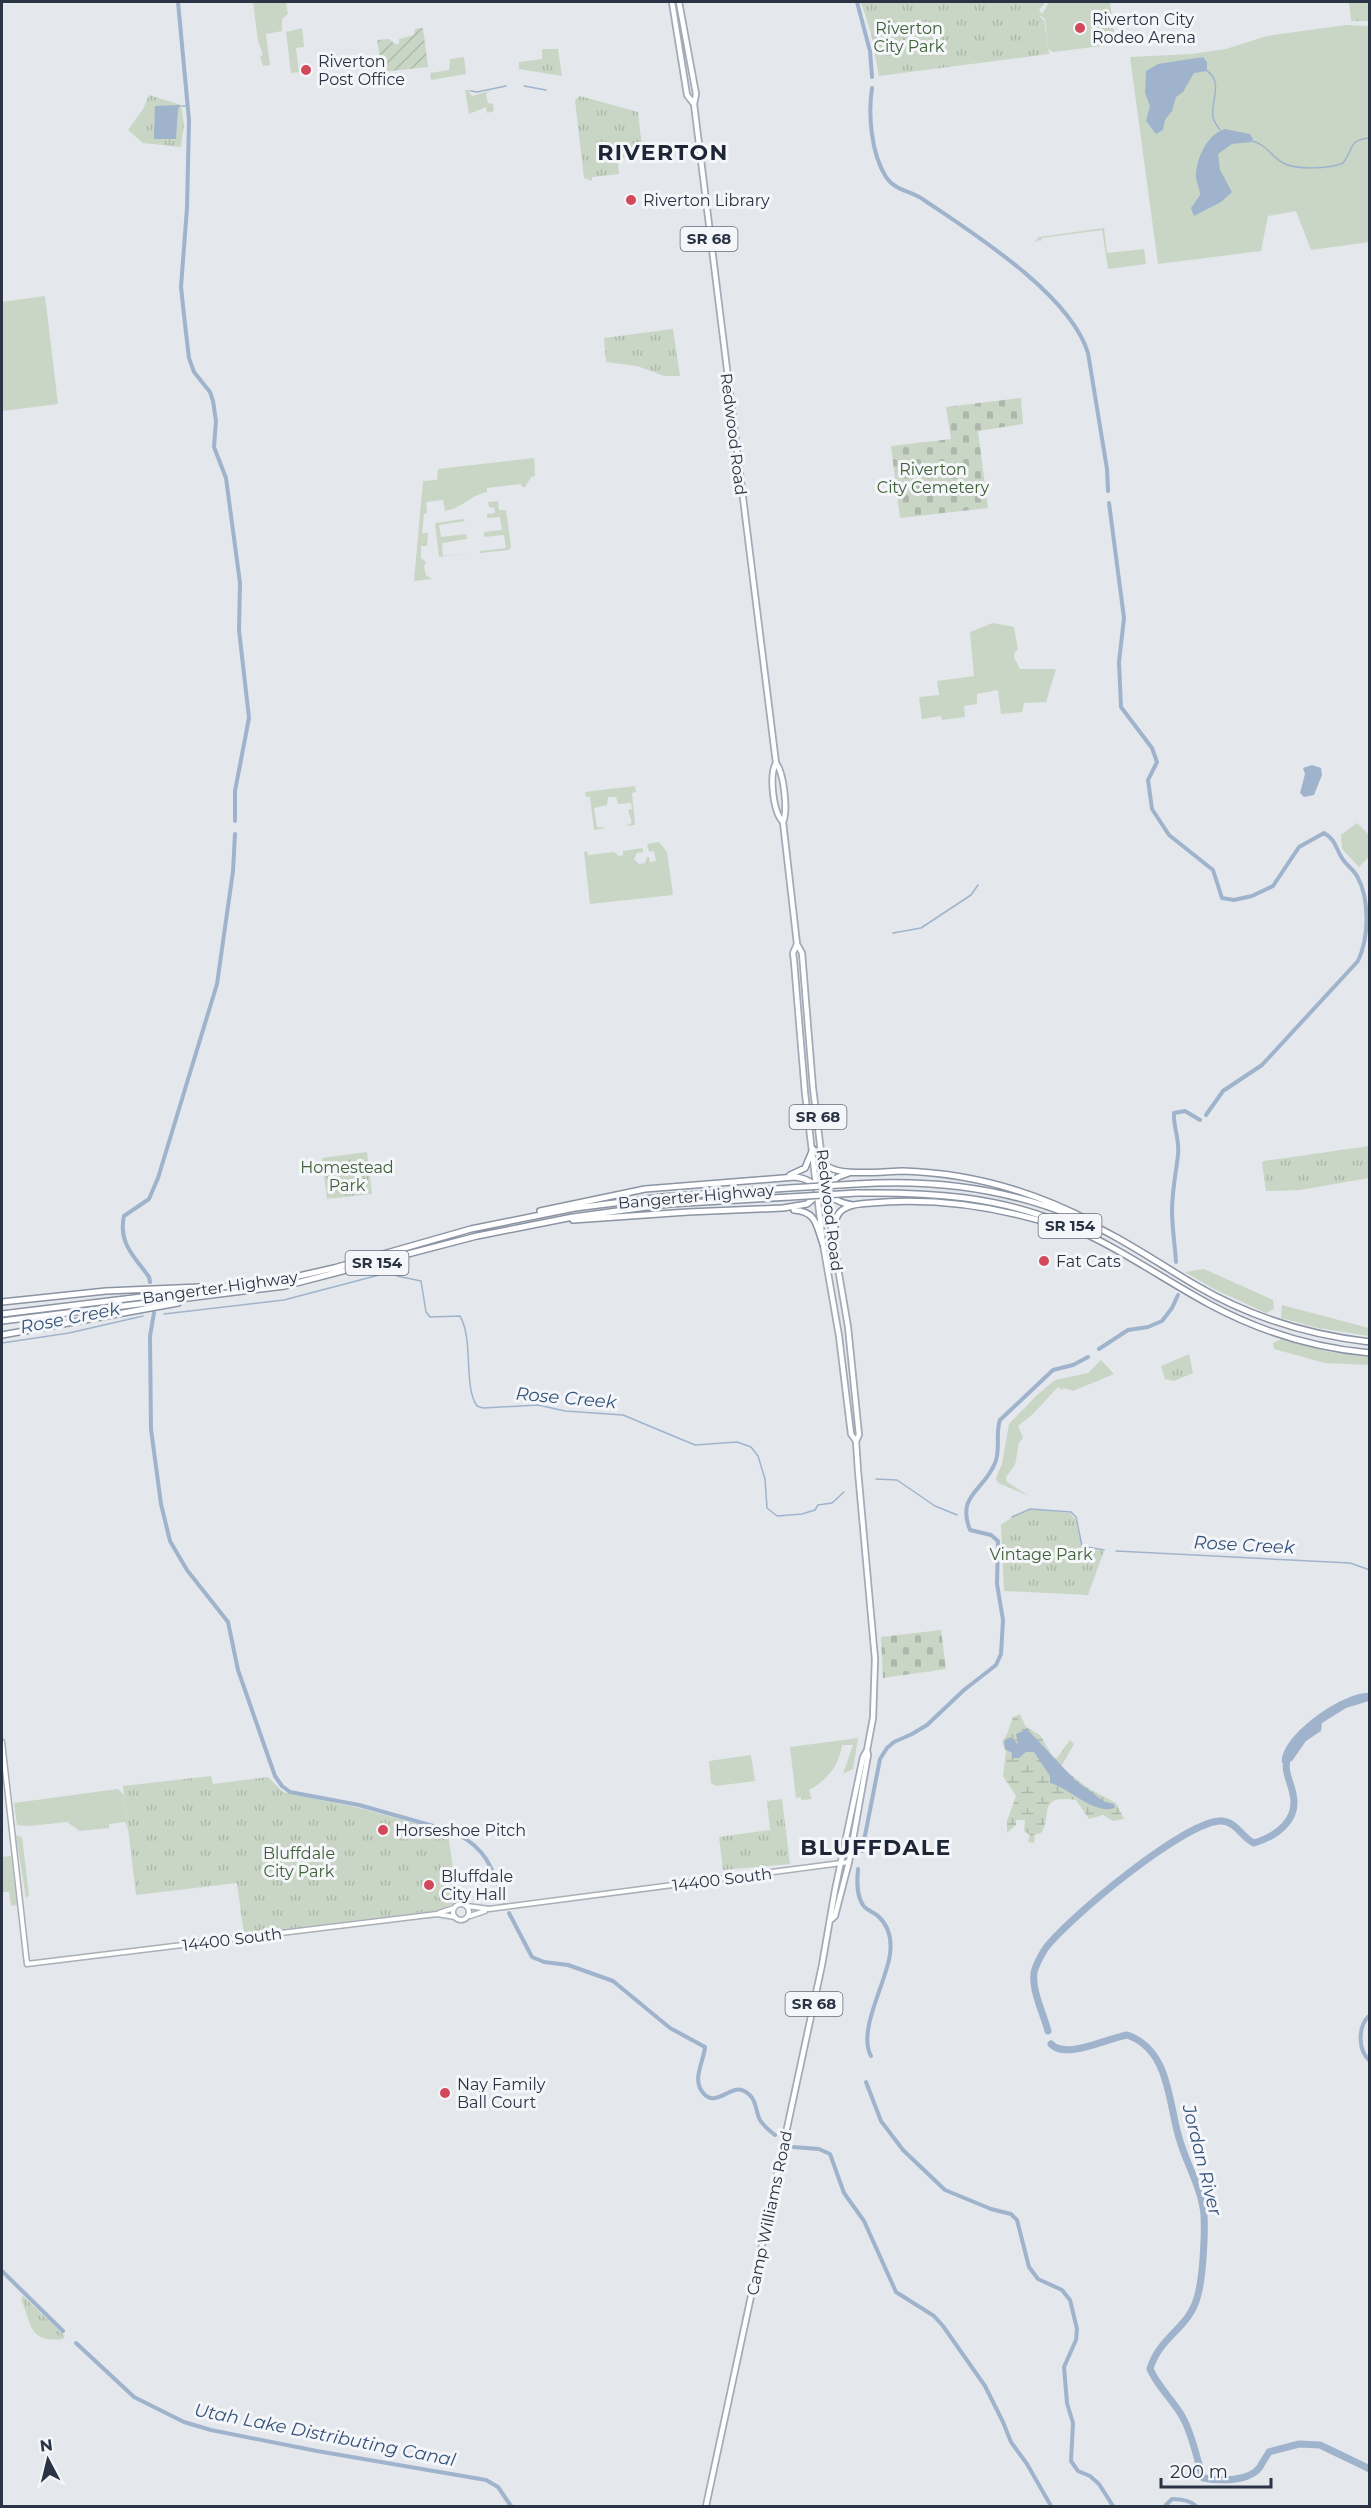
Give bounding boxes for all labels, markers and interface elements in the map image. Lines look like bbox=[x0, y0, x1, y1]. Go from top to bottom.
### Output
place label: Riverton City Rodeo Arena bbox=[1092, 10, 1196, 47]
park label: Riverton City Park bbox=[874, 19, 945, 56]
marker: Riverton City Rodeo Arena bbox=[1073, 21, 1087, 35]
place label: Riverton Post Office bbox=[318, 52, 405, 89]
marker: Riverton Post Office bbox=[299, 63, 313, 77]
district label: RIVERTON bbox=[597, 139, 729, 166]
place label: Riverton Library bbox=[643, 191, 770, 210]
marker: Riverton Library bbox=[624, 193, 638, 207]
road number: SR 68 bbox=[680, 227, 738, 251]
street label: Redwood Road bbox=[717, 372, 750, 496]
park label: Riverton City Cemetery bbox=[877, 460, 990, 497]
road number: SR 68 bbox=[790, 1105, 846, 1129]
street label: Redwood Road bbox=[813, 1148, 846, 1272]
park label: Homestead Park bbox=[300, 1158, 394, 1195]
street label: Bangerter Highway bbox=[617, 1180, 775, 1213]
road number: SR 154 bbox=[1038, 1214, 1102, 1238]
road number: SR 154 bbox=[346, 1251, 409, 1275]
place label: Fat Cats bbox=[1056, 1252, 1121, 1271]
marker: Fat Cats bbox=[1037, 1254, 1051, 1268]
street label: Bangerter Highway bbox=[141, 1267, 299, 1308]
water label: Rose Creek bbox=[18, 1297, 123, 1338]
water label: Rose Creek bbox=[515, 1383, 619, 1413]
water label: Rose Creek bbox=[1193, 1531, 1296, 1559]
park label: Vintage Park bbox=[990, 1545, 1093, 1564]
place label: Horseshoe Pitch bbox=[395, 1821, 526, 1840]
marker: Horseshoe Pitch bbox=[376, 1823, 390, 1837]
district label: BLUFFDALE bbox=[800, 1834, 952, 1861]
park label: Bluffdale City Park bbox=[263, 1844, 335, 1881]
street label: 14400 South bbox=[671, 1864, 773, 1895]
place label: Bluffdale City Hall bbox=[441, 1867, 513, 1904]
marker: Bluffdale City Hall bbox=[422, 1878, 436, 1892]
street label: 14400 South bbox=[181, 1924, 283, 1955]
road number: SR 68 bbox=[786, 1992, 842, 2016]
place label: Nay Family Ball Court bbox=[457, 2075, 546, 2112]
marker: Nay Family Ball Court bbox=[438, 2086, 452, 2100]
water label: Jordan River bbox=[1177, 2101, 1227, 2219]
street label: Camp Williams Road bbox=[743, 2129, 796, 2297]
water label: Utah Lake Distributing Canal bbox=[192, 2399, 458, 2471]
north arrow bbox=[18, 2430, 78, 2490]
text: N bbox=[39, 2435, 54, 2456]
scale bar bbox=[1161, 2451, 1270, 2489]
text: 200 m bbox=[1170, 2461, 1228, 2483]

